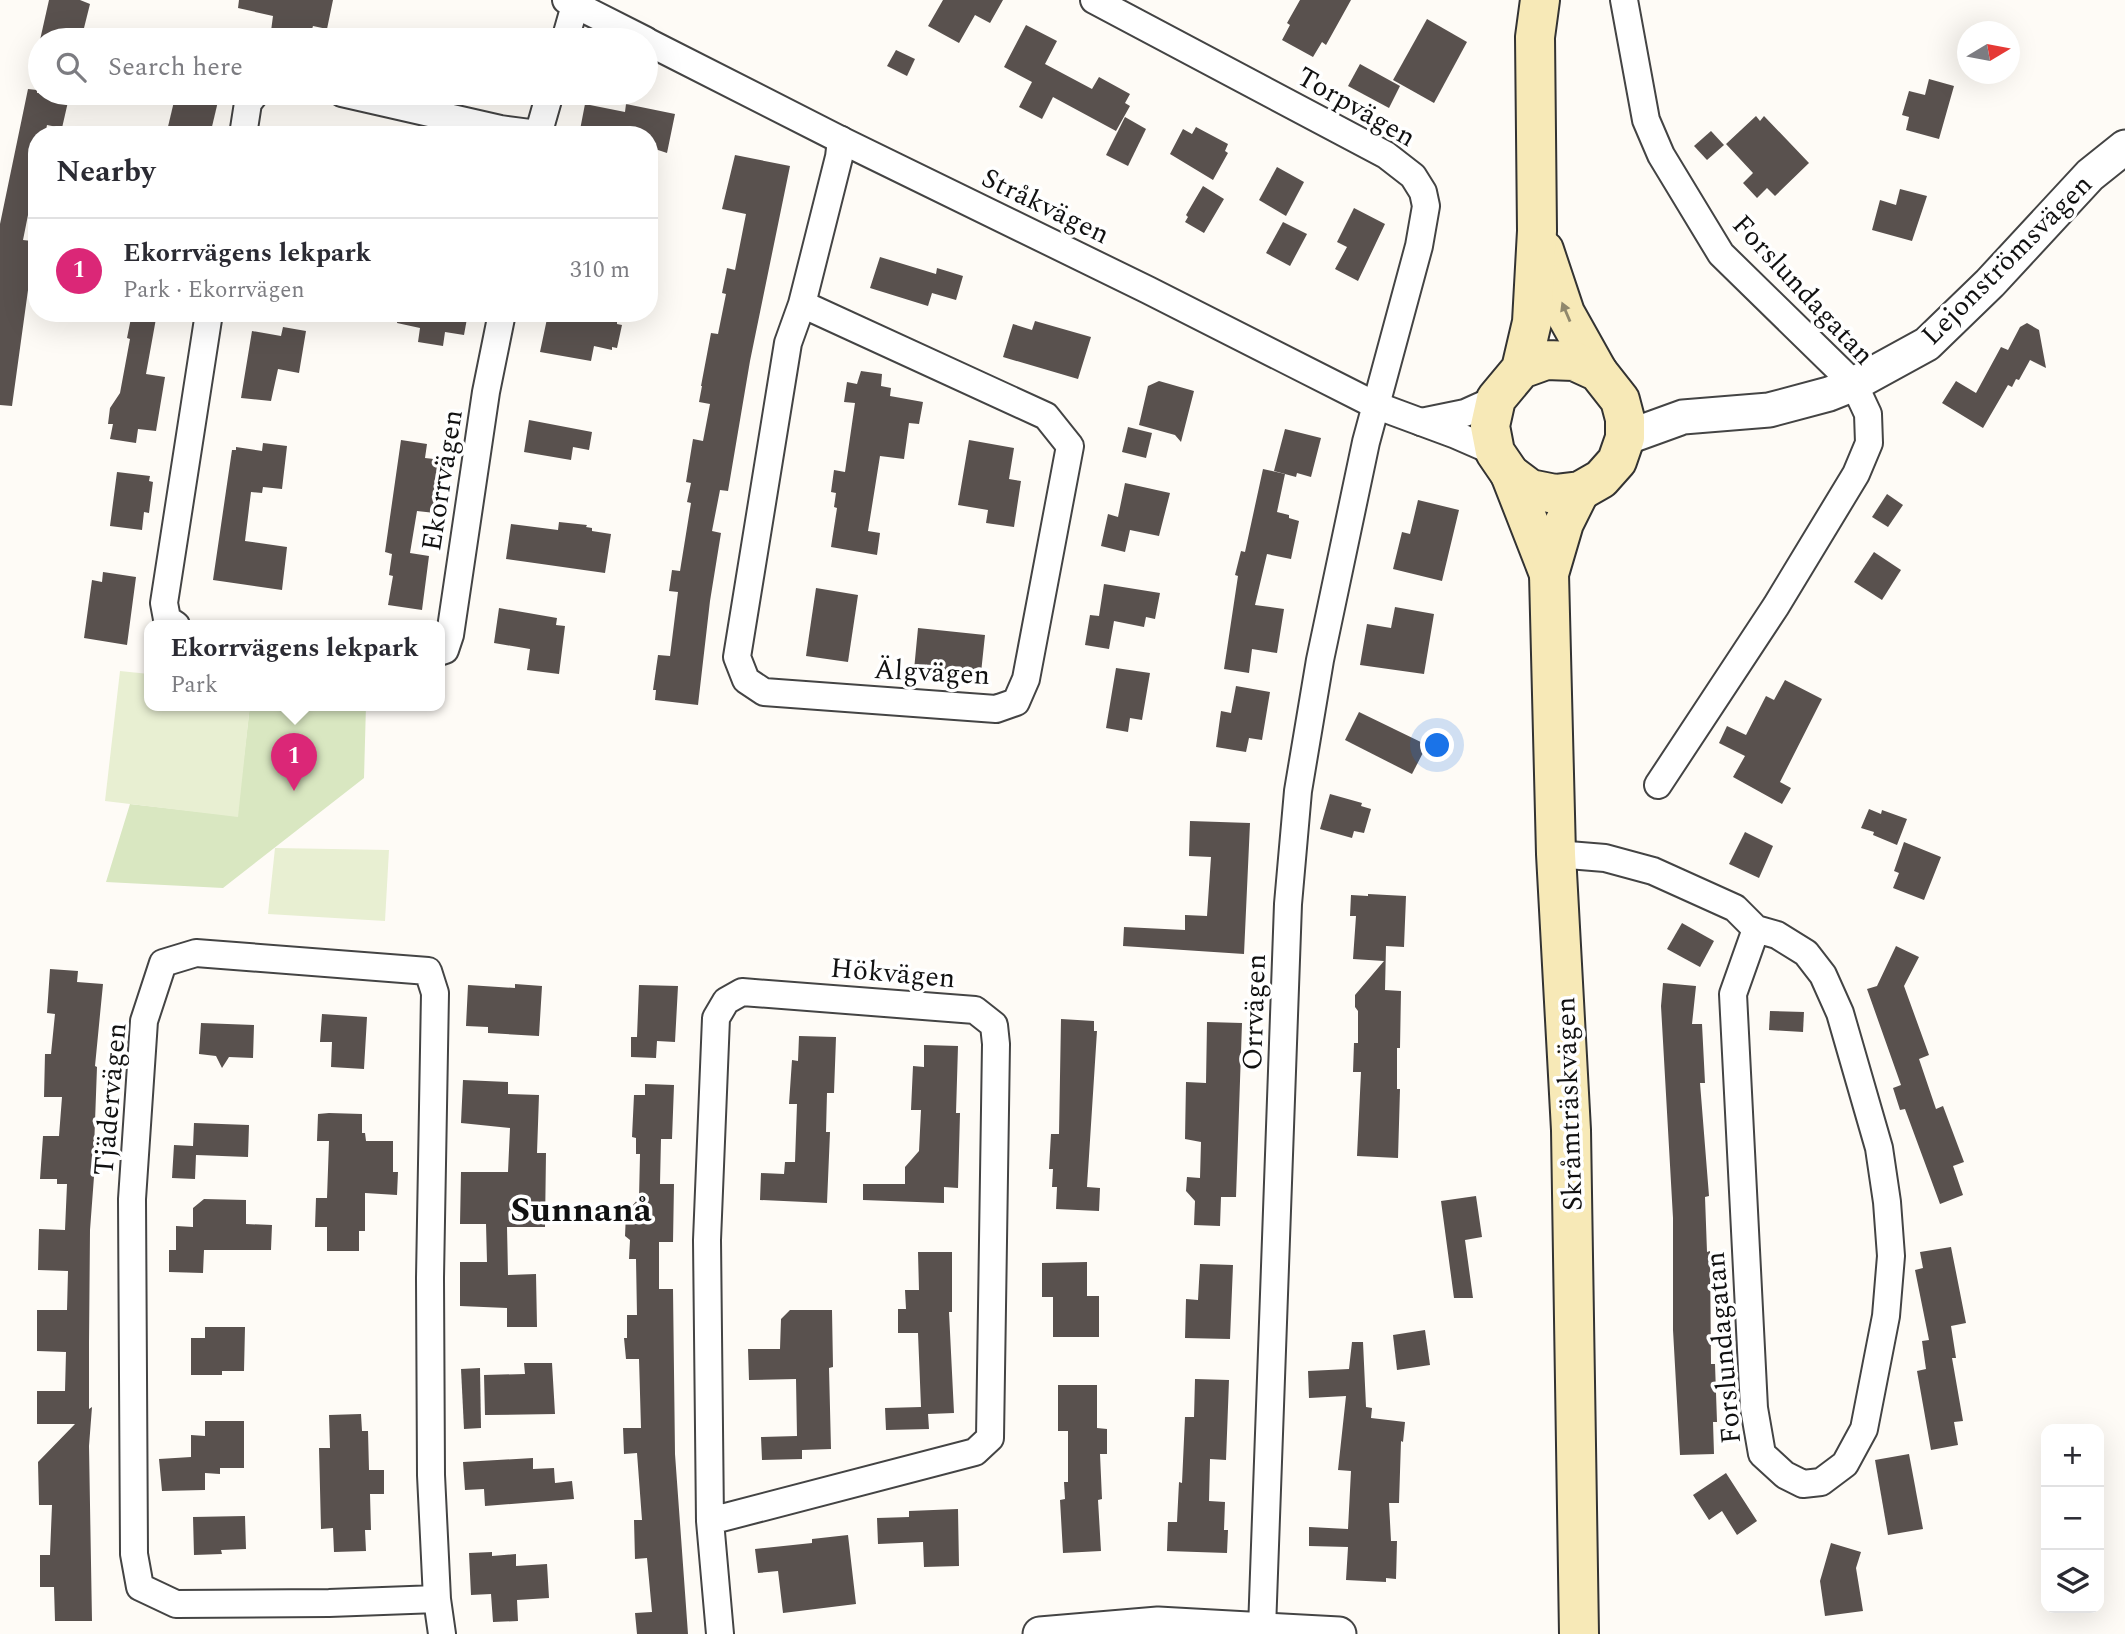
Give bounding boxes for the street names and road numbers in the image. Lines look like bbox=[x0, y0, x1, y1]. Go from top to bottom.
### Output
street label: Torpvägen bbox=[1289, 56, 1424, 159]
street label: Stråkvägen bbox=[974, 157, 1117, 256]
street label: Lejonströmsvägen bbox=[1911, 164, 2103, 356]
street label: Forslundagatan bbox=[1721, 205, 1884, 375]
street label: Ekorrvägen bbox=[410, 406, 475, 554]
street label: Älgvägen bbox=[873, 648, 991, 697]
street label: Hökvägen bbox=[829, 947, 957, 1000]
street label: Orrvägen bbox=[1231, 953, 1278, 1071]
street label: Skråmträskvägen bbox=[1544, 996, 1595, 1212]
street label: Tjädervägen bbox=[82, 1021, 139, 1177]
street label: Forslundagatan bbox=[1694, 1250, 1753, 1446]

